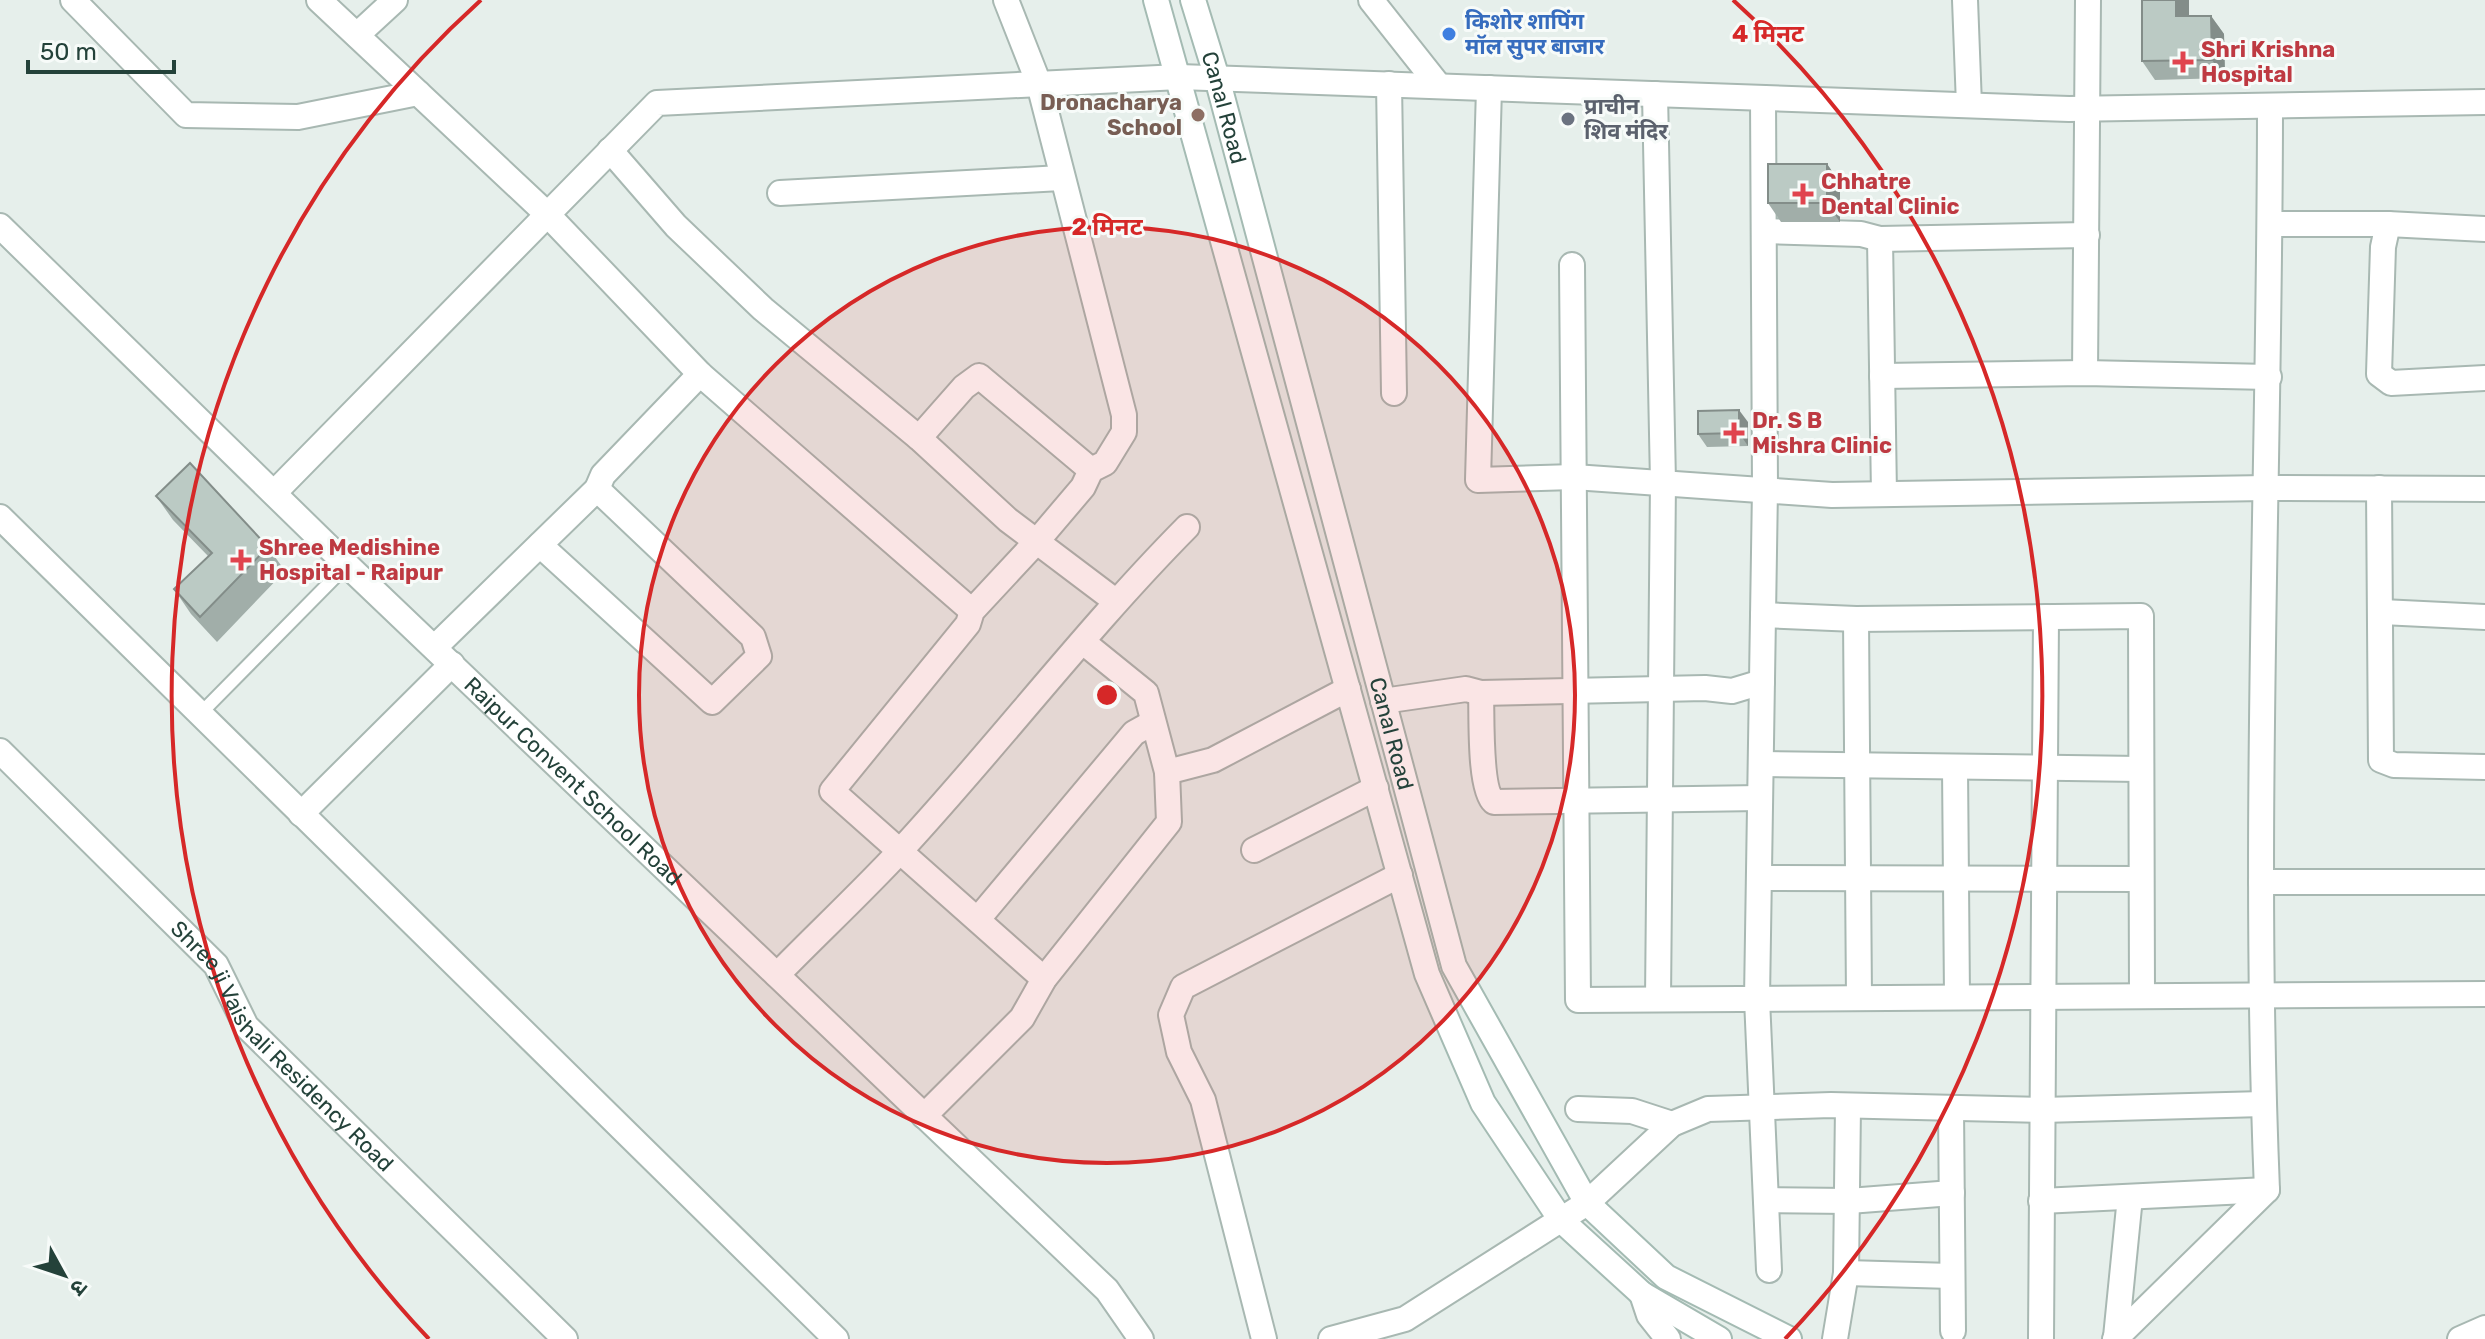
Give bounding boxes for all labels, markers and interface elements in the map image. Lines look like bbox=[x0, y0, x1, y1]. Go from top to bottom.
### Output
place label: किशोर शापिंग मॉल सुपर बाजार bbox=[1465, 8, 1606, 60]
text: 4 मिनट bbox=[1732, 20, 1805, 48]
scale bar bbox=[28, 24, 174, 74]
marker: किशोर शापिंग मॉल सुपर बाजार bbox=[1440, 25, 1458, 43]
place label: Shri Krishna Hospital bbox=[2201, 36, 2335, 88]
text: 50 m bbox=[40, 38, 97, 66]
street label: Canal Road bbox=[1196, 48, 1253, 167]
marker: Shri Krishna Hospital bbox=[2172, 51, 2194, 73]
place label: Dronacharya School bbox=[1040, 89, 1182, 141]
place label: प्राचीन शिव मंदिर bbox=[1584, 93, 1669, 145]
marker: Dronacharya School bbox=[1189, 106, 1207, 124]
marker: प्राचीन शिव मंदिर bbox=[1559, 110, 1577, 128]
place label: Chhatre Dental Clinic bbox=[1821, 168, 1960, 220]
marker: Chhatre Dental Clinic bbox=[1792, 183, 1814, 205]
text: 2 मिनट bbox=[1071, 213, 1144, 241]
place label: Dr. S B Mishra Clinic bbox=[1752, 407, 1892, 459]
marker: Dr. S B Mishra Clinic bbox=[1723, 422, 1745, 444]
place label: Shree Medishine Hospital - Raipur bbox=[259, 534, 443, 586]
marker: Shree Medishine Hospital - Raipur bbox=[230, 549, 252, 571]
street label: Raipur Convent School Road bbox=[459, 671, 688, 891]
street label: Canal Road bbox=[1364, 674, 1420, 793]
centre of rings bbox=[1093, 681, 1121, 709]
street label: Shree ji Vaishali Residency Road bbox=[165, 915, 399, 1177]
north arrow bbox=[24, 1235, 104, 1315]
text: उ bbox=[64, 1274, 93, 1302]

